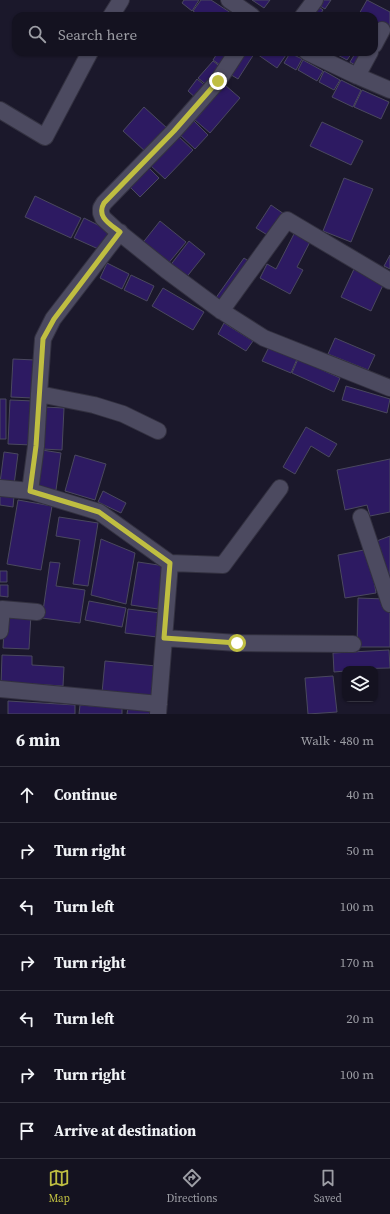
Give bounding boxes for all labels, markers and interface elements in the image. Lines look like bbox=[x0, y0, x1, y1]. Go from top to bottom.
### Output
search box bbox=[12, 12, 378, 56]
icon: search bbox=[26, 23, 48, 45]
text: Search here bbox=[58, 24, 137, 45]
route end bbox=[209, 72, 227, 90]
route start bbox=[228, 634, 246, 652]
map controls bbox=[342, 666, 378, 702]
button: layers bbox=[342, 666, 378, 702]
text: 6 min bbox=[16, 728, 60, 752]
text: Walk · 480 m bbox=[301, 732, 374, 749]
icon: ahead bbox=[16, 784, 38, 806]
text: Continue bbox=[54, 784, 117, 805]
text: 40 m bbox=[346, 786, 374, 803]
icon: right bbox=[16, 840, 38, 862]
text: Turn right bbox=[54, 840, 126, 861]
text: 50 m bbox=[346, 842, 374, 859]
icon: left bbox=[16, 896, 38, 918]
text: Turn left bbox=[54, 896, 114, 917]
text: 100 m bbox=[340, 898, 374, 915]
icon: right bbox=[16, 952, 38, 974]
text: Turn right bbox=[54, 952, 126, 973]
text: 170 m bbox=[340, 954, 374, 971]
icon: left bbox=[16, 1008, 38, 1030]
text: Turn left bbox=[54, 1008, 114, 1029]
text: 20 m bbox=[346, 1010, 374, 1027]
icon: right bbox=[16, 1064, 38, 1086]
text: Turn right bbox=[54, 1064, 126, 1085]
text: 100 m bbox=[340, 1066, 374, 1083]
icon: arrive bbox=[16, 1120, 38, 1142]
text: Arrive at destination bbox=[54, 1120, 196, 1141]
tab: Map bbox=[48, 1167, 70, 1206]
tab: Directions bbox=[166, 1167, 217, 1206]
tab: Saved bbox=[314, 1167, 342, 1206]

